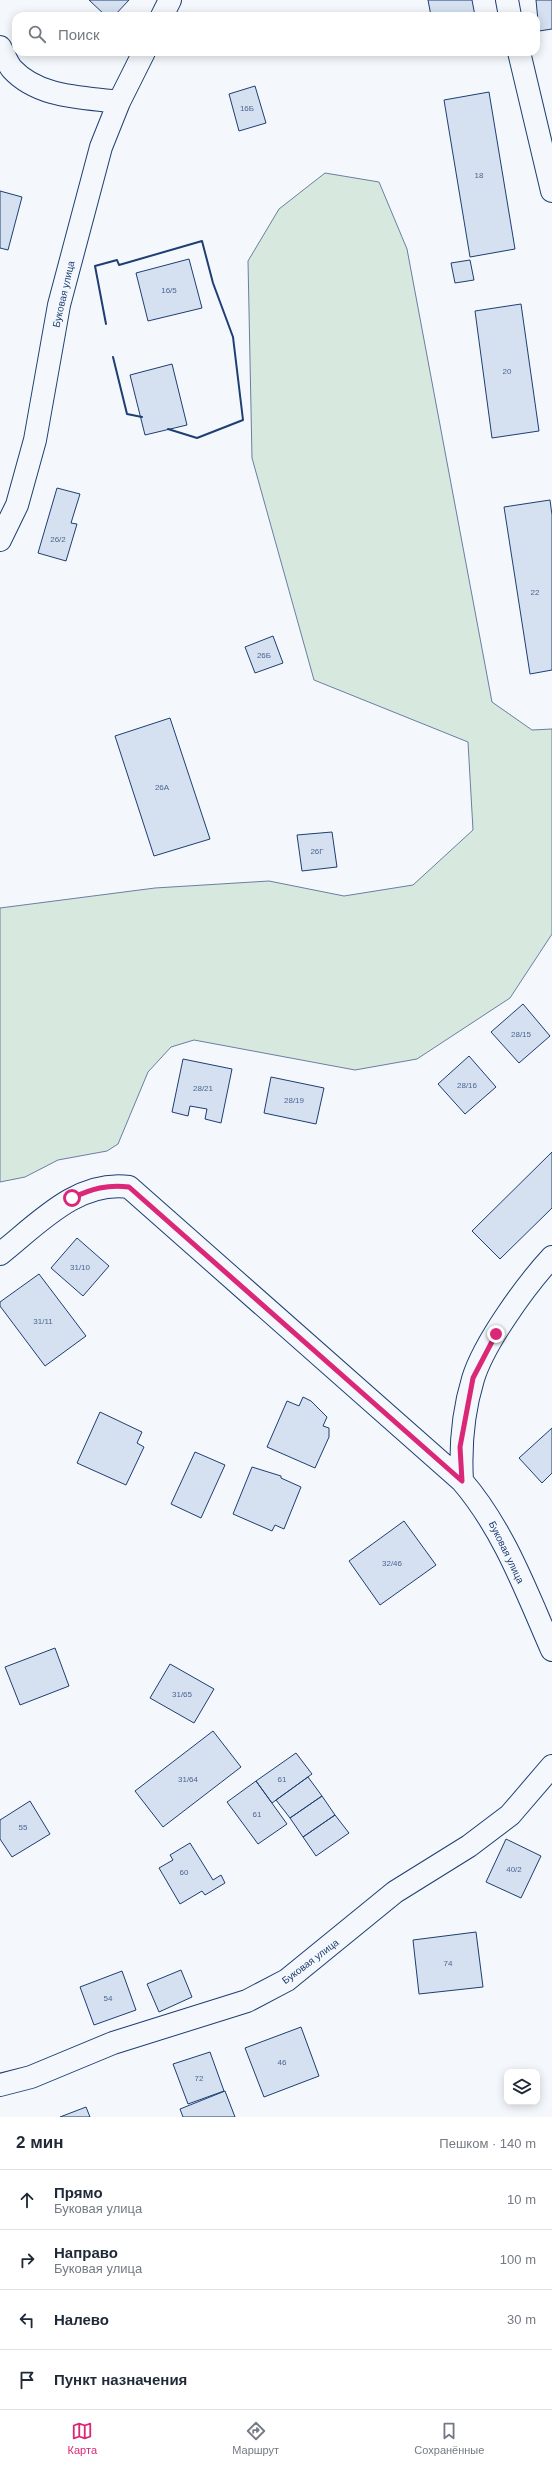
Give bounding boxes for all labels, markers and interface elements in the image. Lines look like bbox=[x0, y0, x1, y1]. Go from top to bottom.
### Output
search box bbox=[12, 12, 540, 56]
icon: search bbox=[26, 23, 48, 45]
text: Поиск bbox=[58, 26, 100, 43]
house number: 16Б bbox=[240, 104, 254, 113]
house number: 18 bbox=[475, 171, 484, 180]
street label: Буковая улица bbox=[50, 259, 77, 328]
house number: 16/5 bbox=[161, 286, 177, 295]
house number: 20 bbox=[503, 367, 512, 376]
house number: 26/2 bbox=[50, 535, 66, 544]
house number: 22 bbox=[531, 588, 540, 597]
house number: 26Б bbox=[257, 651, 271, 660]
house number: 26А bbox=[155, 783, 170, 792]
house number: 26Г bbox=[310, 847, 324, 856]
house number: 28/15 bbox=[511, 1030, 532, 1039]
house number: 28/16 bbox=[457, 1081, 478, 1090]
house number: 28/21 bbox=[193, 1084, 214, 1093]
house number: 28/19 bbox=[284, 1096, 305, 1105]
route start bbox=[63, 1189, 81, 1207]
house number: 31/10 bbox=[70, 1263, 91, 1272]
house number: 31/11 bbox=[33, 1317, 53, 1326]
route end bbox=[487, 1325, 505, 1343]
street label: Буковая улица bbox=[487, 1519, 527, 1586]
house number: 32/46 bbox=[382, 1559, 403, 1568]
house number: 31/65 bbox=[172, 1690, 193, 1699]
house number: 31/64 bbox=[178, 1775, 199, 1784]
house number: 61 bbox=[278, 1775, 287, 1784]
house number: 61 bbox=[253, 1810, 262, 1819]
house number: 55 bbox=[19, 1823, 28, 1832]
house number: 40/2 bbox=[506, 1865, 522, 1874]
house number: 60 bbox=[180, 1868, 189, 1877]
street label: Буковая улица bbox=[280, 1936, 341, 1986]
house number: 74 bbox=[444, 1959, 453, 1968]
house number: 54 bbox=[104, 1994, 113, 2003]
house number: 46 bbox=[278, 2058, 287, 2067]
map controls bbox=[504, 2069, 540, 2105]
button: layers bbox=[504, 2069, 540, 2105]
house number: 72 bbox=[195, 2074, 204, 2083]
text: 2 мин bbox=[16, 2133, 63, 2152]
text: Пешком · 140 m bbox=[439, 2136, 536, 2151]
text: Прямо bbox=[54, 2184, 103, 2201]
icon: ahead bbox=[16, 2189, 38, 2211]
text: 10 m bbox=[507, 2192, 536, 2207]
text: Буковая улица bbox=[54, 2201, 142, 2216]
text: Направо bbox=[54, 2244, 118, 2261]
icon: right bbox=[16, 2249, 38, 2271]
text: 100 m bbox=[500, 2252, 536, 2267]
text: Буковая улица bbox=[54, 2261, 142, 2276]
icon: left bbox=[16, 2309, 38, 2331]
text: Налево bbox=[54, 2311, 109, 2328]
text: 30 m bbox=[507, 2312, 536, 2327]
icon: arrive bbox=[16, 2369, 38, 2391]
text: Пункт назначения bbox=[54, 2371, 187, 2388]
tab: Карта bbox=[68, 2420, 97, 2456]
tab: Маршрут bbox=[232, 2420, 279, 2456]
tab: Сохранённые bbox=[414, 2420, 484, 2456]

